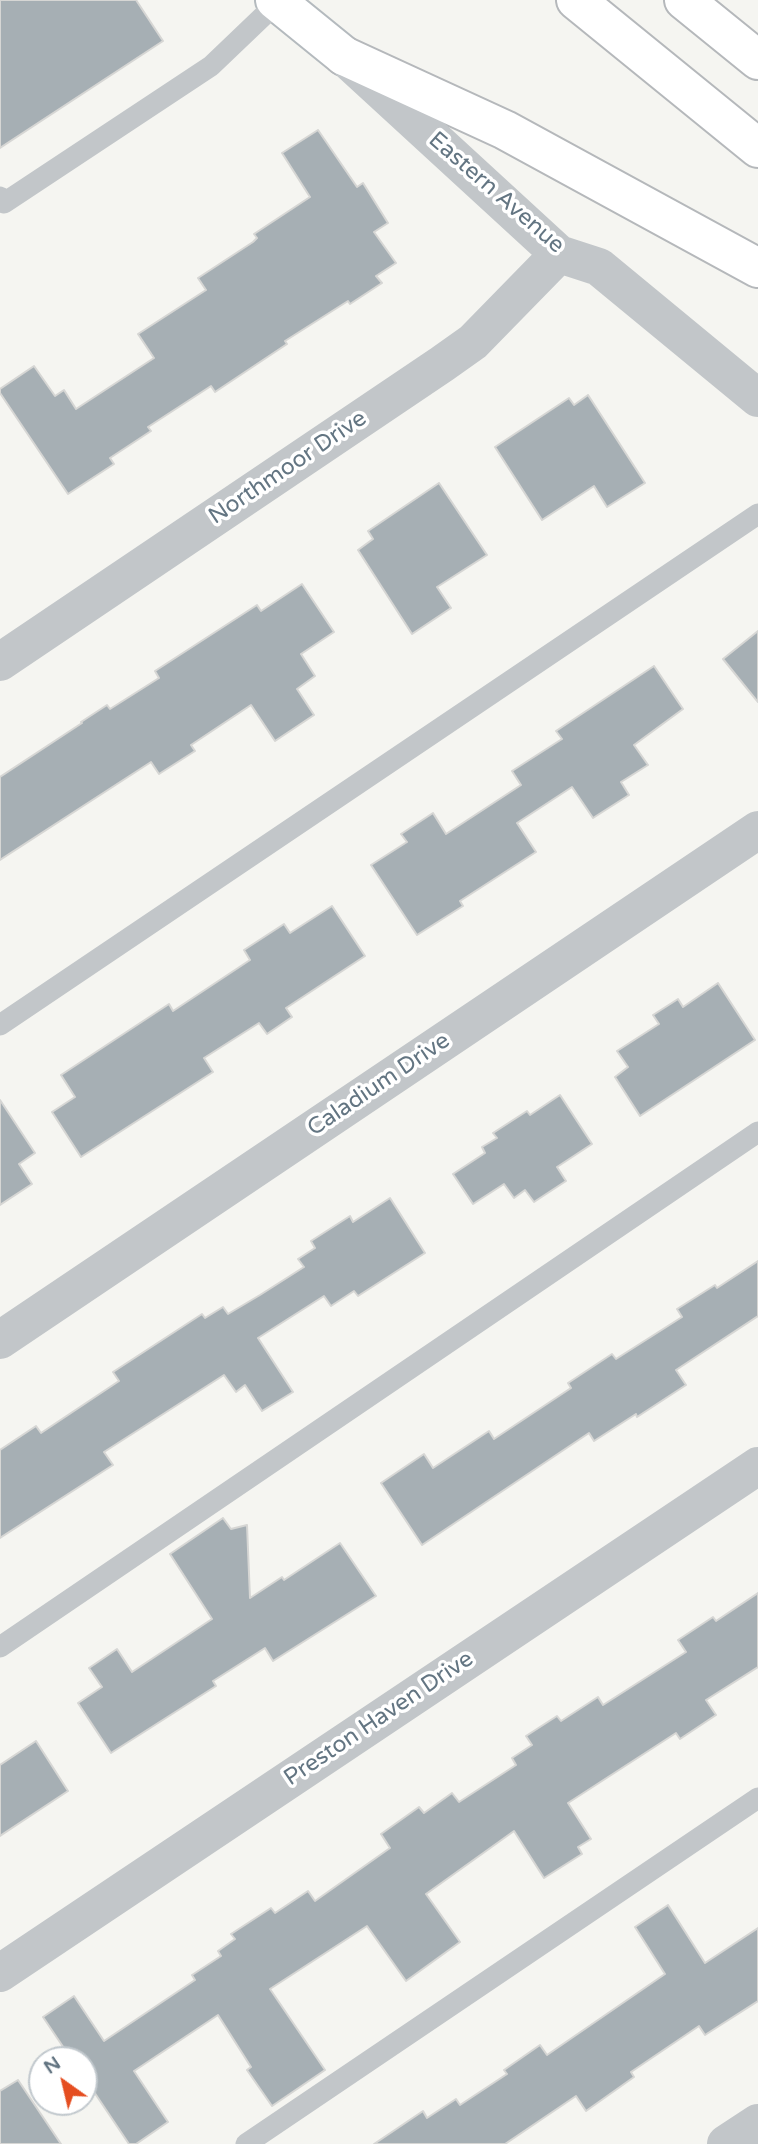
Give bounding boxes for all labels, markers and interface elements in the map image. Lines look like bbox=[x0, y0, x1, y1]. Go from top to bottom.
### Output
street label: Eastern Avenue bbox=[422, 126, 570, 260]
street label: Northmoor Drive bbox=[204, 405, 372, 531]
street label: Caladium Drive bbox=[303, 1027, 455, 1143]
street label: Preston Haven Drive bbox=[279, 1645, 479, 1793]
north arrow bbox=[28, 2046, 98, 2116]
text: N bbox=[40, 2052, 65, 2079]

